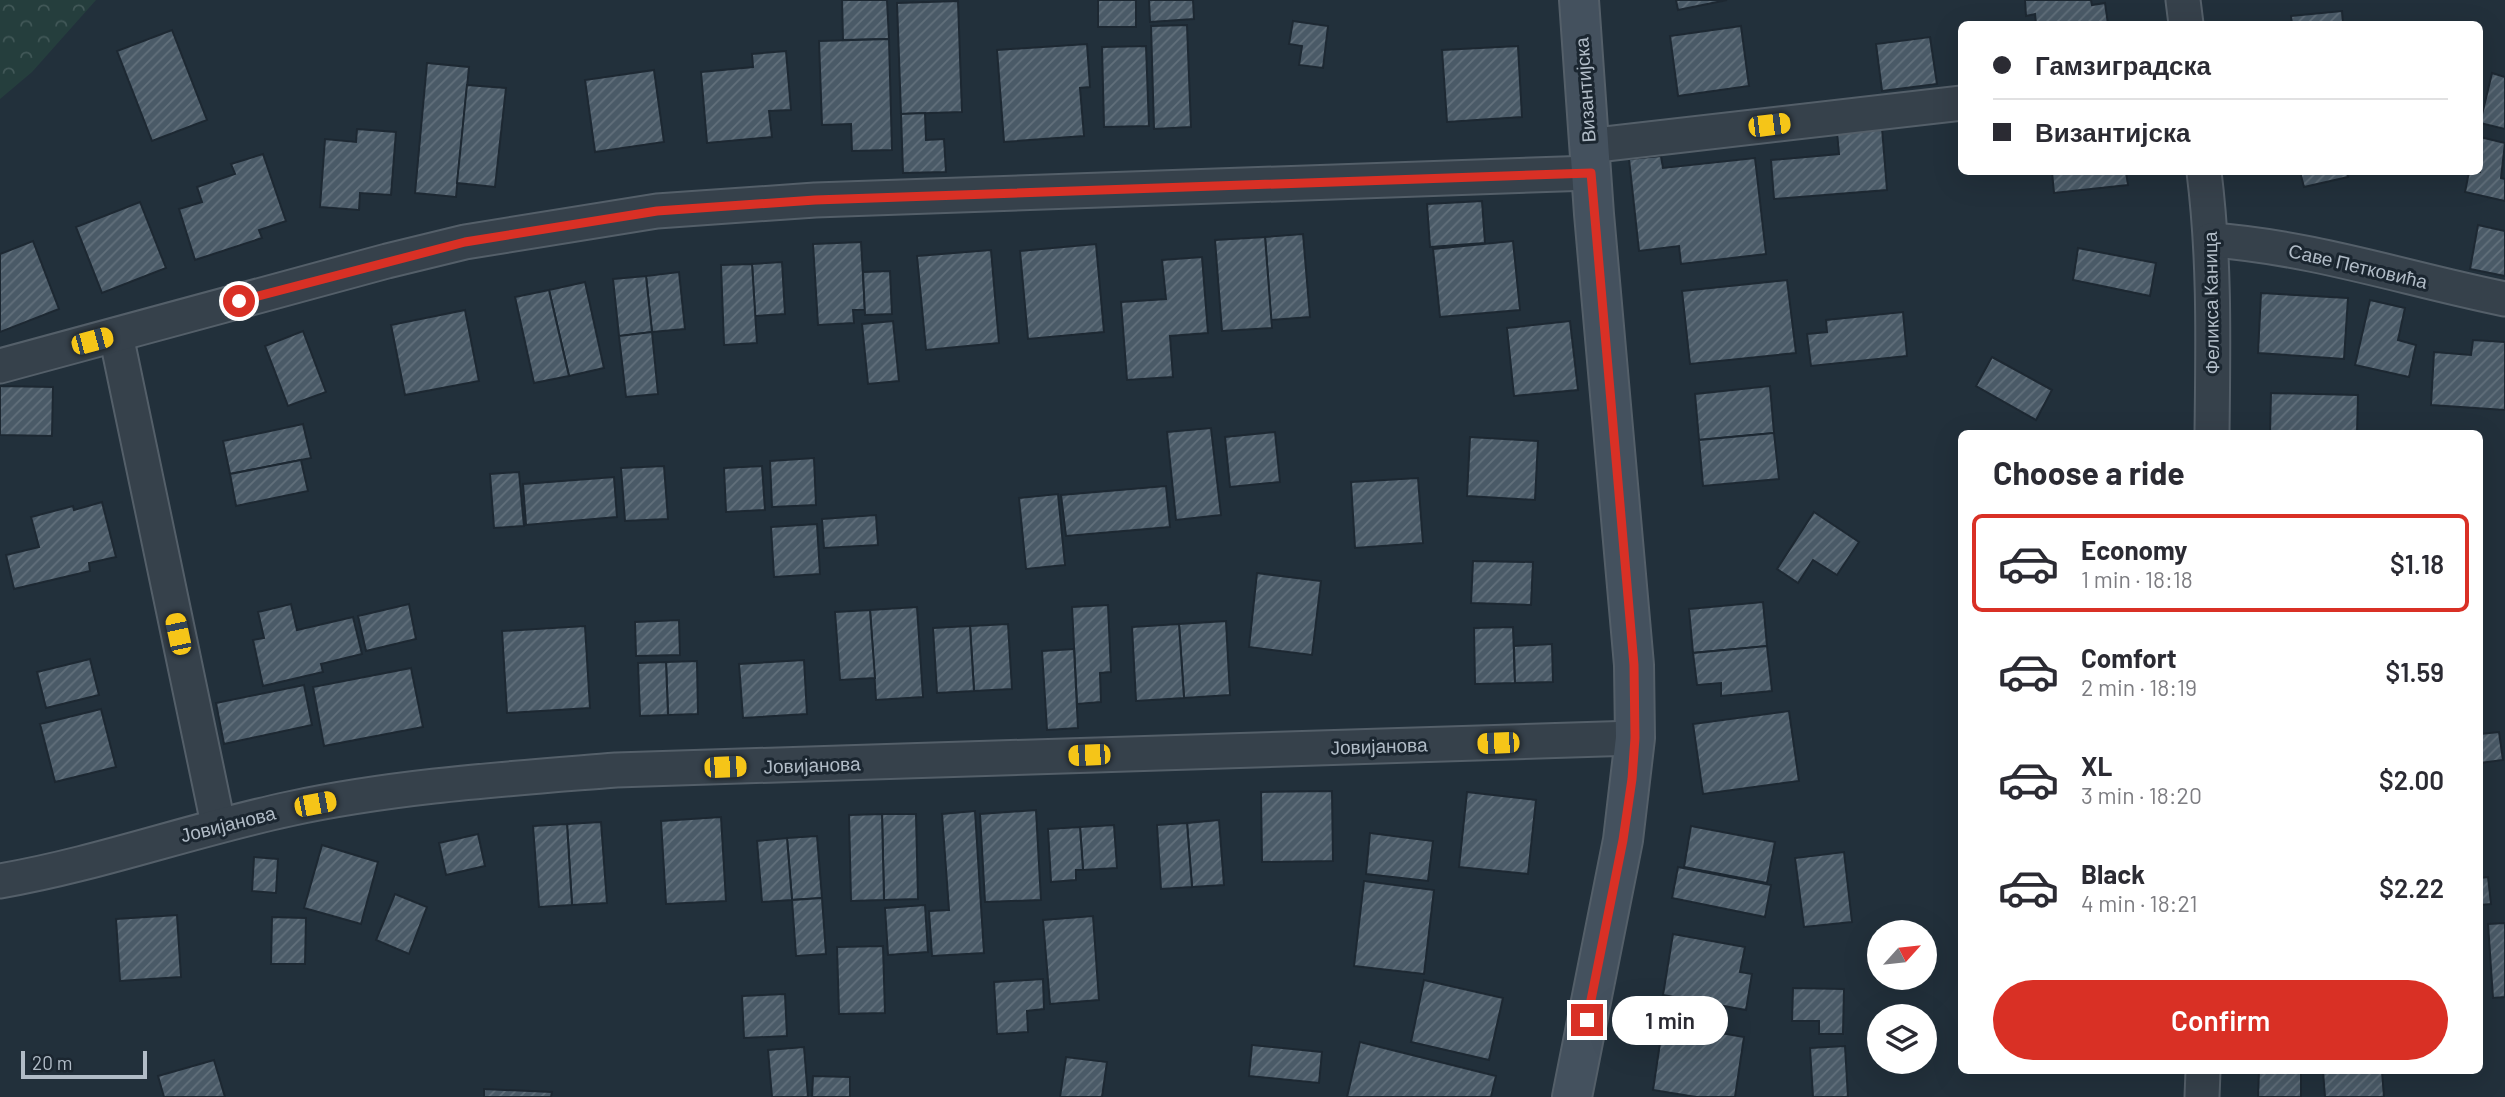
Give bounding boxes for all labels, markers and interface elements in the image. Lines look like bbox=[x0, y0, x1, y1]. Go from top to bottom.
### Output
street label: Византијска bbox=[1569, 36, 1600, 143]
text: Гамзиградска bbox=[2035, 49, 2211, 80]
car bbox=[1747, 112, 1792, 138]
text: Византијска bbox=[2035, 116, 2190, 147]
street label: Феликса Каница bbox=[2198, 231, 2223, 375]
street label: Саве Петковића bbox=[2286, 238, 2430, 293]
route start bbox=[223, 285, 255, 317]
car bbox=[69, 325, 116, 357]
text: Choose a ride bbox=[1993, 453, 2185, 491]
icon: car bbox=[1997, 532, 2060, 595]
text: Economy bbox=[2081, 534, 2187, 565]
text: $1.18 bbox=[2390, 548, 2444, 579]
text: 1 min · 18:18 bbox=[2081, 565, 2193, 593]
car bbox=[164, 611, 193, 657]
icon: car bbox=[1997, 640, 2060, 703]
text: Comfort bbox=[2081, 642, 2177, 673]
text: $1.59 bbox=[2385, 656, 2444, 687]
text: 2 min · 18:19 bbox=[2081, 673, 2197, 701]
street label: Јовијанова bbox=[1330, 732, 1428, 759]
car bbox=[1477, 732, 1520, 754]
car bbox=[1068, 744, 1111, 766]
icon: car bbox=[1997, 748, 2060, 811]
text: XL bbox=[2081, 750, 2112, 781]
street label: Јовијанова bbox=[763, 751, 861, 778]
car bbox=[704, 756, 747, 778]
text: $2.00 bbox=[2379, 764, 2444, 795]
text: 3 min · 18:20 bbox=[2081, 781, 2202, 809]
car bbox=[293, 790, 338, 818]
street label: Јовијанова bbox=[178, 801, 278, 846]
icon: car bbox=[1997, 856, 2060, 919]
text: Black bbox=[2081, 858, 2145, 889]
text: $2.22 bbox=[2379, 872, 2444, 903]
text: 4 min · 18:21 bbox=[2081, 889, 2197, 917]
north arrow bbox=[1867, 920, 1937, 990]
map controls bbox=[1867, 920, 1937, 1074]
button: Confirm bbox=[1993, 980, 2448, 1060]
callout: 1 min bbox=[1612, 996, 1727, 1044]
route end bbox=[1571, 1004, 1603, 1036]
button: layers bbox=[1867, 1004, 1937, 1074]
text: 1 min bbox=[1645, 1006, 1695, 1034]
scale bar bbox=[21, 1048, 147, 1080]
text: 20 m bbox=[32, 1051, 72, 1074]

